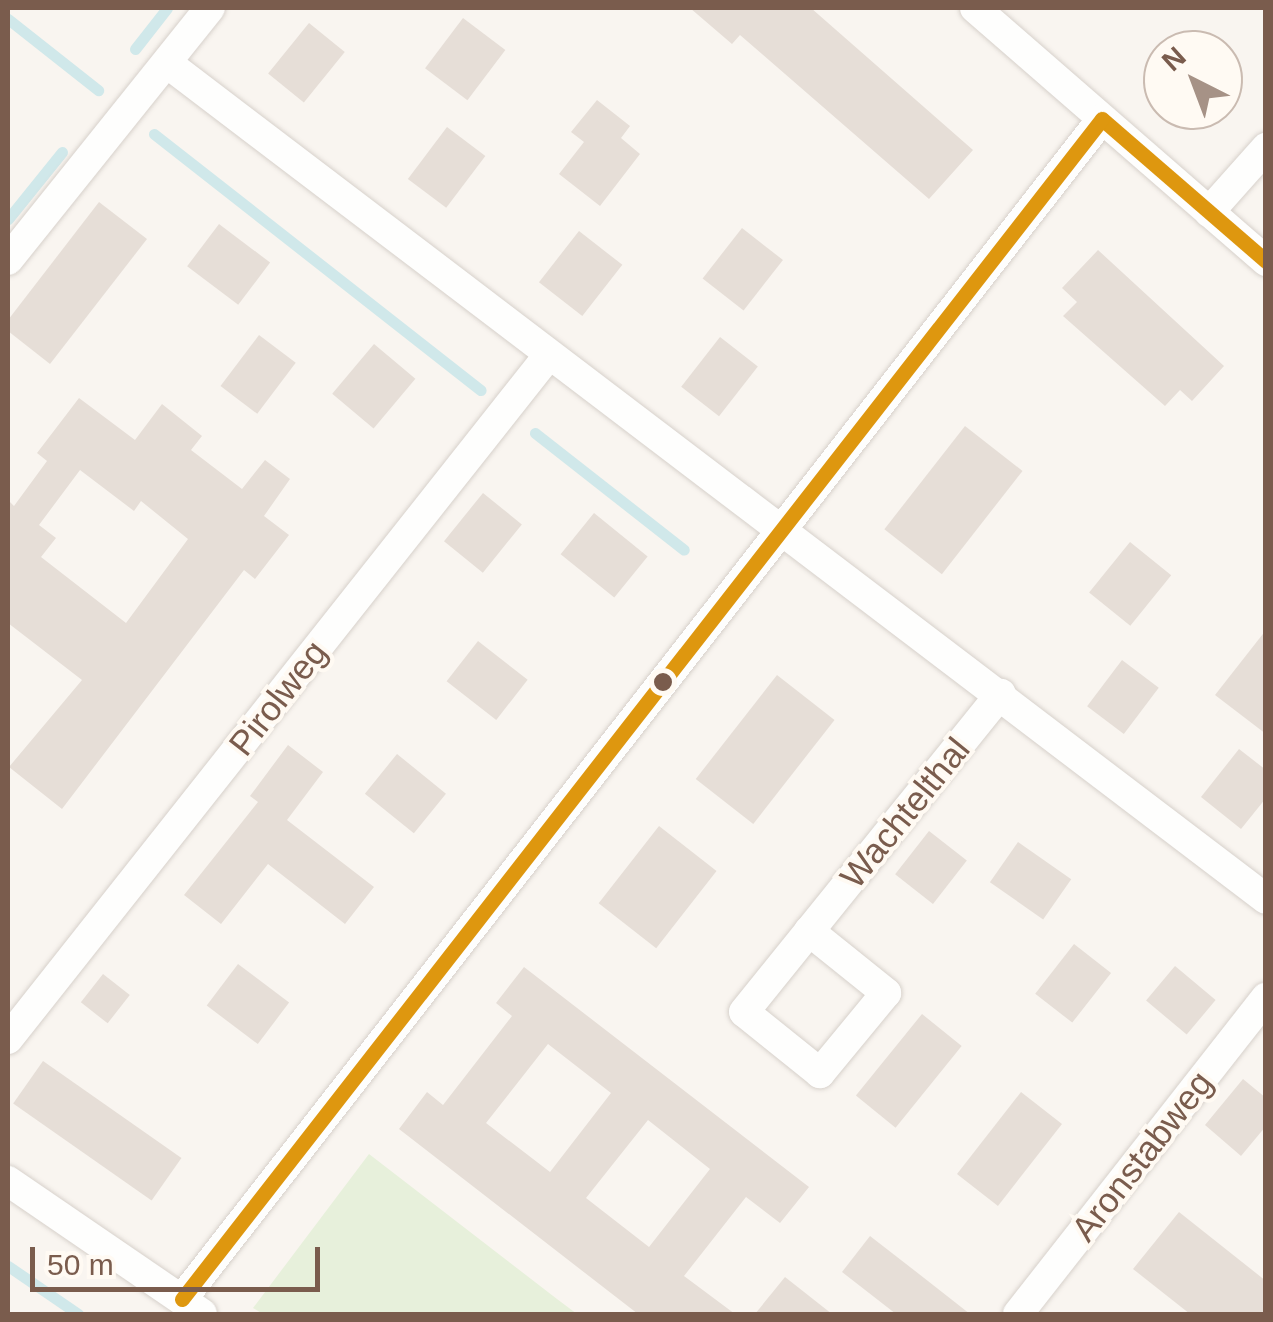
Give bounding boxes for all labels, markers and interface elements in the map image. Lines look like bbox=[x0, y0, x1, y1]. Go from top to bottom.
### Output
north arrow bbox=[1143, 30, 1243, 130]
text: N bbox=[1156, 41, 1192, 77]
street label: Pirolweg bbox=[220, 632, 336, 764]
unlabelled marker bbox=[653, 672, 673, 692]
street label: Wachtelthal bbox=[832, 729, 978, 897]
street label: Aronstabweg bbox=[1063, 1063, 1221, 1249]
scale bar bbox=[35, 1227, 325, 1289]
text: 50 m bbox=[47, 1248, 114, 1281]

